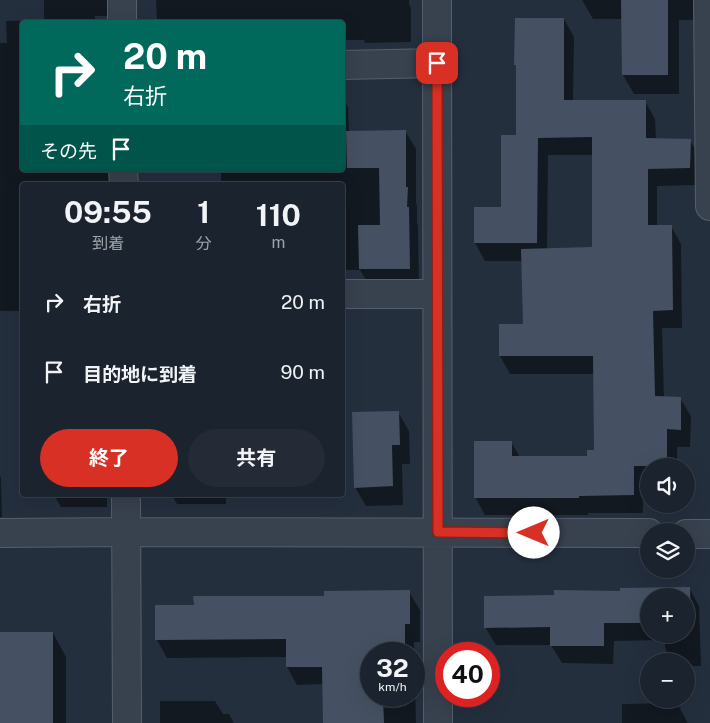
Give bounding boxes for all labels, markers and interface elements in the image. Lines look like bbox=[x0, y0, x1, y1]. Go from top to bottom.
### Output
text: 20 m bbox=[123, 36, 207, 77]
icon: right bbox=[40, 40, 105, 105]
pin bbox=[416, 42, 458, 84]
icon: arrive bbox=[423, 49, 451, 77]
text: 右折 bbox=[123, 83, 167, 109]
icon: arrive bbox=[107, 135, 135, 163]
text: その先 bbox=[40, 140, 97, 162]
text: 09:55 bbox=[64, 194, 152, 230]
text: 1 bbox=[197, 194, 210, 230]
text: 110 bbox=[256, 197, 301, 233]
text: m bbox=[271, 233, 285, 252]
text: 到着 bbox=[92, 234, 124, 253]
text: 分 bbox=[196, 234, 212, 253]
icon: right bbox=[40, 288, 68, 316]
text: 20 m bbox=[281, 291, 325, 313]
text: 右折 bbox=[83, 293, 121, 315]
icon: arrive bbox=[40, 358, 68, 386]
text: 90 m bbox=[281, 361, 325, 383]
text: 目的地に到着 bbox=[83, 363, 197, 385]
button: 終了 bbox=[40, 429, 178, 487]
button: 共有 bbox=[188, 429, 325, 487]
map controls bbox=[640, 458, 695, 708]
button: sound bbox=[640, 458, 695, 513]
position arrow bbox=[507, 506, 559, 558]
button: layers bbox=[640, 523, 695, 578]
button: + bbox=[640, 588, 695, 643]
speed limit sign: 40 bbox=[435, 642, 500, 707]
text: 32 bbox=[376, 653, 409, 683]
button: − bbox=[640, 653, 695, 708]
text: km/h bbox=[378, 680, 407, 694]

